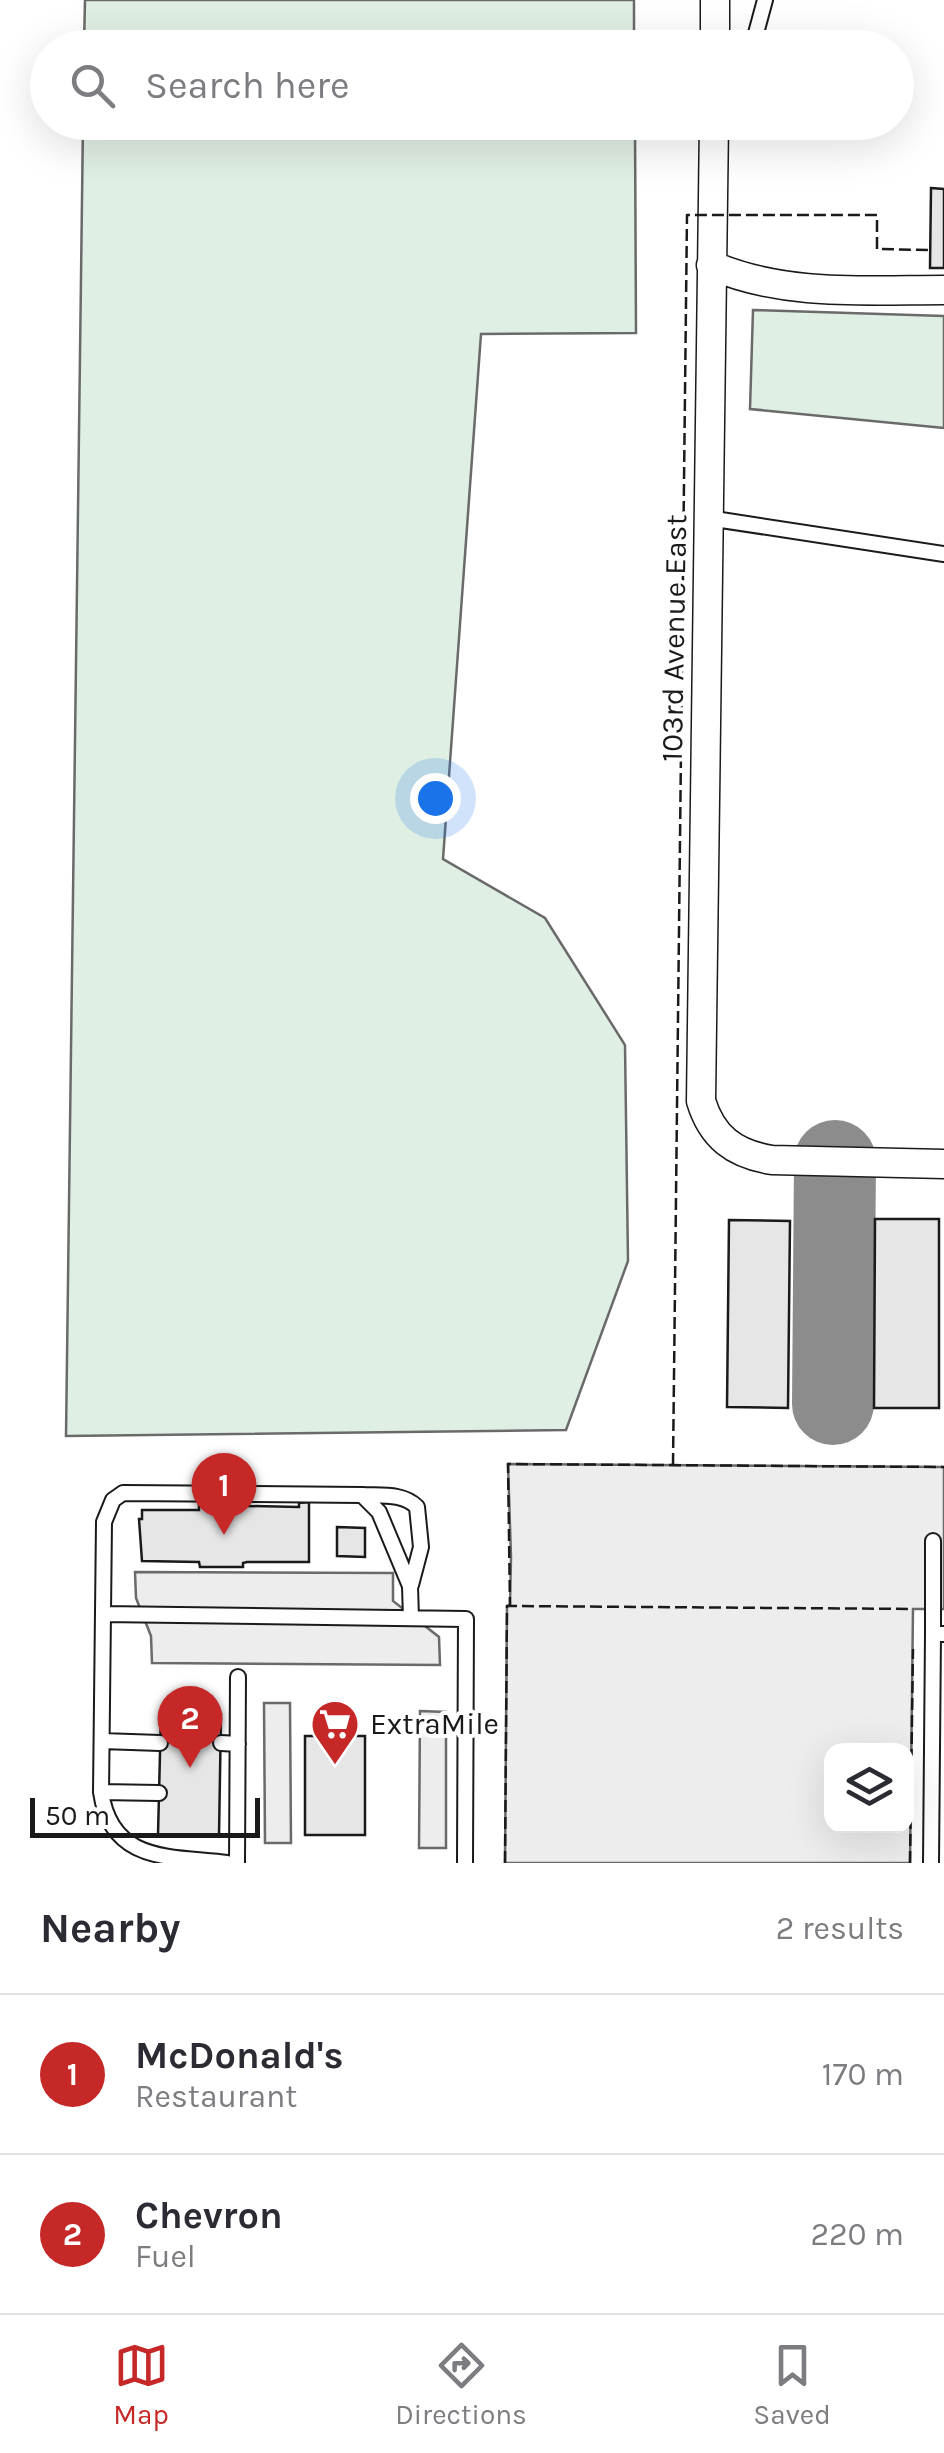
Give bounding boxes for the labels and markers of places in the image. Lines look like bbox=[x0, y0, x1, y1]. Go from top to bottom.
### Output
pin: 1 bbox=[192, 1452, 256, 1535]
pin: 2 bbox=[158, 1686, 222, 1768]
supermarket icon: ExtraMile bbox=[309, 1698, 361, 1766]
place label: ExtraMile bbox=[370, 1706, 499, 1742]

